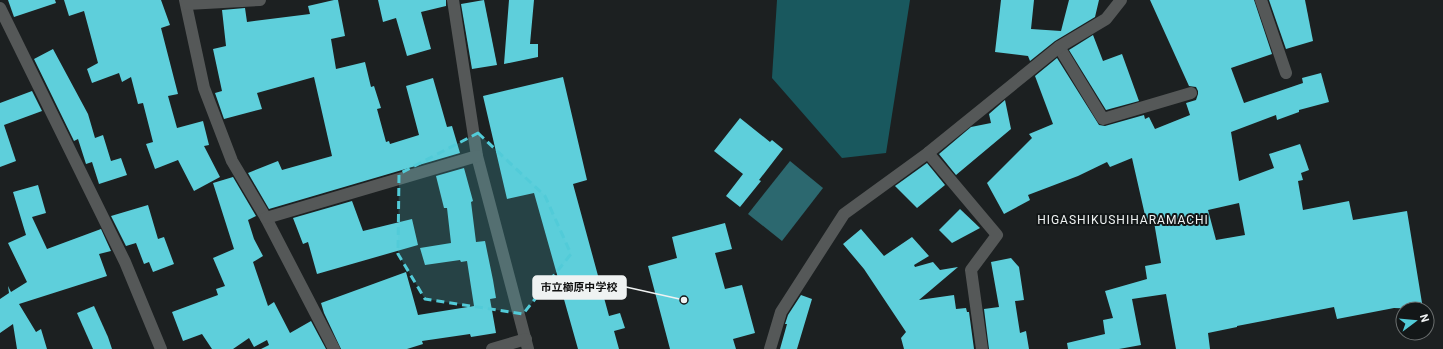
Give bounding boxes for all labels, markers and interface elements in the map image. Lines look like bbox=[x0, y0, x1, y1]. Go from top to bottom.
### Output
district label: HIGASHIKUSHIHARAMACHI bbox=[1037, 213, 1209, 227]
callout: 市立櫛原中学校 bbox=[533, 276, 626, 299]
text: 市立櫛原中学校 bbox=[541, 281, 618, 294]
north arrow bbox=[1395, 301, 1435, 341]
text: N bbox=[1417, 313, 1432, 324]

